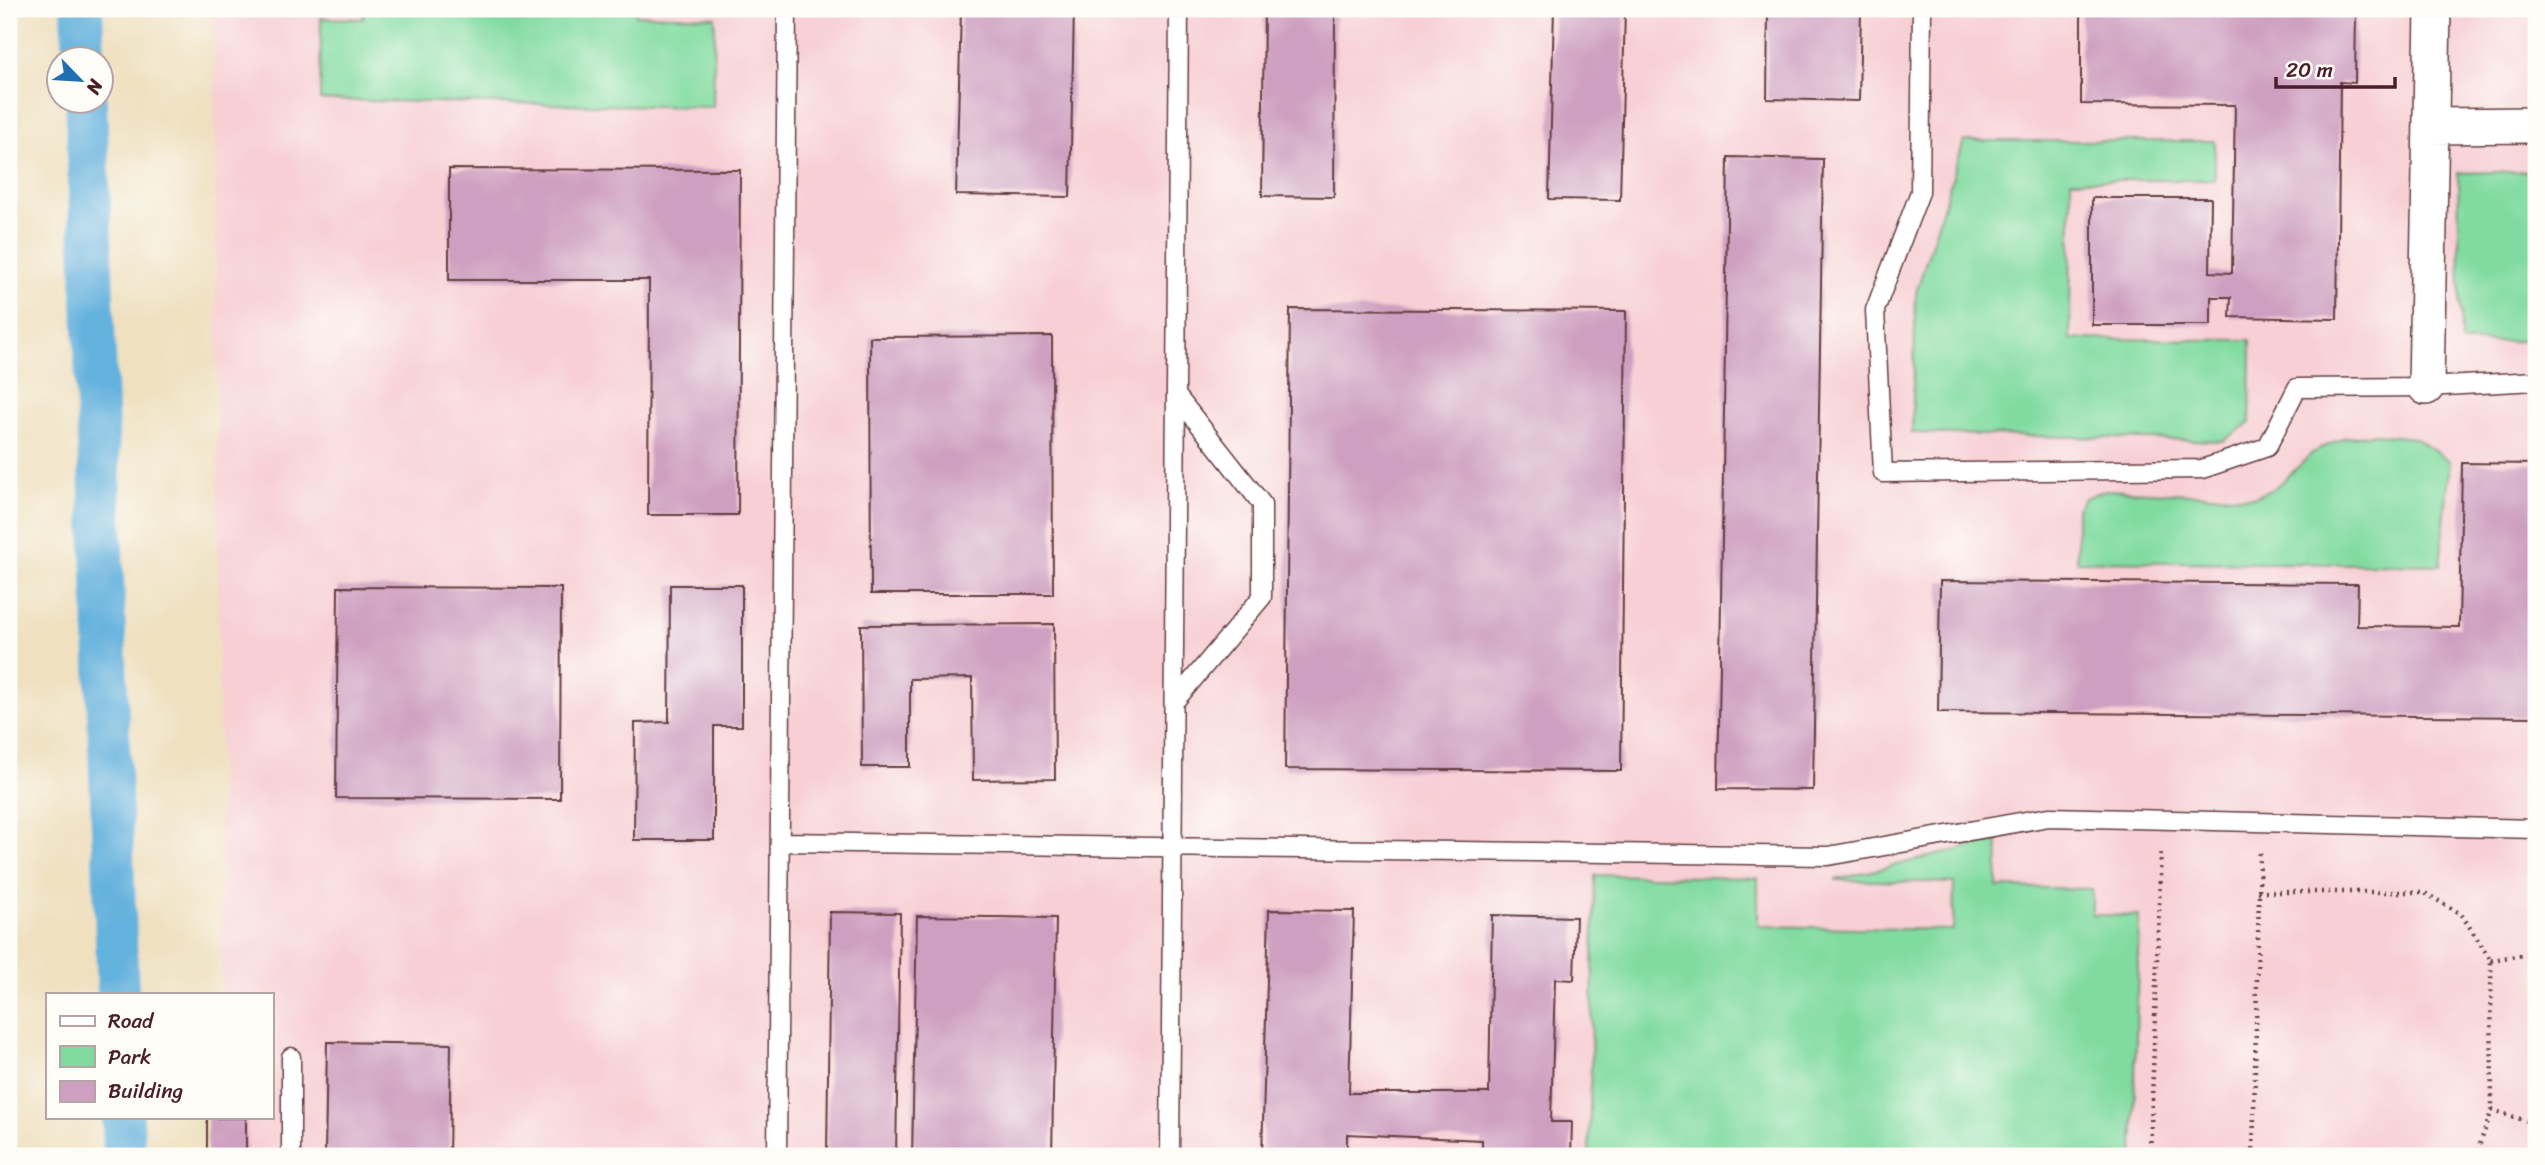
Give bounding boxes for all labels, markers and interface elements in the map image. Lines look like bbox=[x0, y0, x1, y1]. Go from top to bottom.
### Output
north arrow bbox=[46, 46, 116, 116]
scale bar bbox=[2276, 46, 2394, 90]
text: 20 m bbox=[2286, 51, 2333, 89]
text: N bbox=[77, 73, 113, 101]
legend bbox=[46, 993, 273, 1120]
text: Road bbox=[108, 1002, 155, 1040]
text: Park bbox=[108, 1038, 151, 1076]
text: Building bbox=[108, 1072, 184, 1110]

